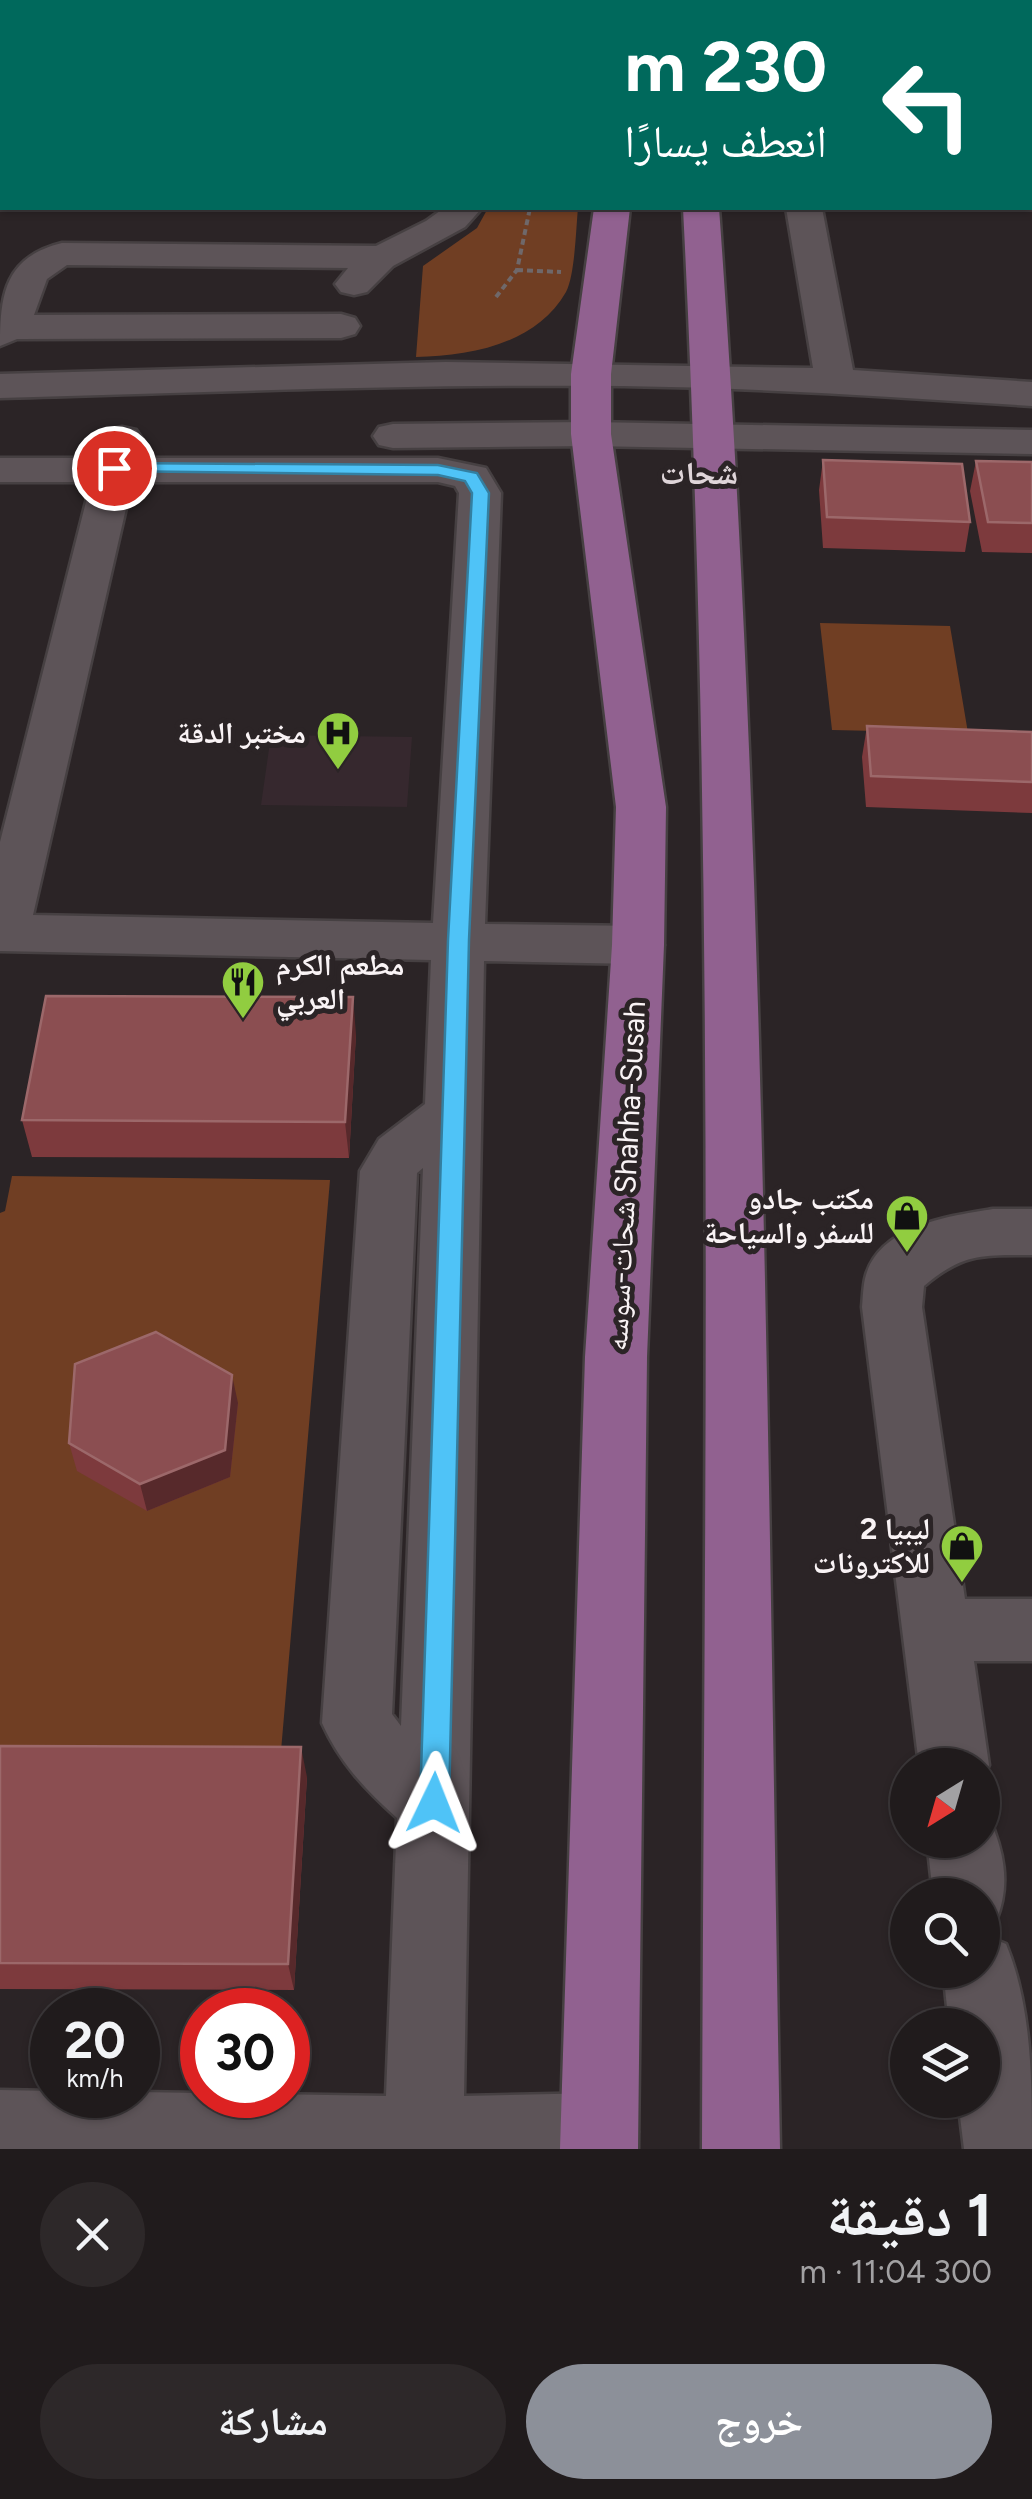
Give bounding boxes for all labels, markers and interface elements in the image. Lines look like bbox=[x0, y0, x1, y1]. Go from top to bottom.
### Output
text: 230 m bbox=[624, 24, 827, 109]
icon: left bbox=[862, 40, 992, 170]
text: انعطف يسارًا bbox=[624, 114, 827, 168]
pin bbox=[72, 426, 157, 511]
icon: arrive bbox=[87, 441, 142, 496]
district label: شحات bbox=[660, 454, 738, 492]
hospital icon: مختبر الدقة bbox=[315, 710, 361, 771]
place label: مختبر الدقة bbox=[177, 714, 306, 751]
place label: مطعم الكرم العربي bbox=[276, 946, 405, 1022]
restaurant icon: مطعم الكرم العربي bbox=[220, 959, 266, 1020]
street label: شحات-سوسه Shahha-Susah bbox=[598, 1000, 653, 1352]
place label: مكتب جادو للسفر والسياحة bbox=[704, 1180, 874, 1251]
shop icon: مكتب جادو للسفر والسياحة bbox=[884, 1193, 930, 1254]
place label: ليبيا 2 للاكترونات bbox=[813, 1510, 930, 1581]
shop icon: ليبيا 2 للاكترونات bbox=[939, 1523, 985, 1584]
north arrow bbox=[890, 1748, 1000, 1858]
map controls bbox=[890, 1748, 1000, 2118]
position arrow bbox=[382, 1751, 486, 1855]
button: search bbox=[890, 1878, 1000, 1988]
speed limit sign: 30 bbox=[180, 1988, 310, 2118]
button: layers bbox=[890, 2008, 1000, 2118]
text: 20 bbox=[64, 2010, 126, 2071]
text: km/h bbox=[66, 2063, 124, 2093]
text: 1 دقيقة bbox=[826, 2179, 992, 2251]
button: close bbox=[40, 2182, 145, 2287]
text: 300 m · 11:04 bbox=[800, 2253, 992, 2291]
button: مشاركة bbox=[40, 2364, 506, 2479]
button: خروج bbox=[526, 2364, 992, 2479]

